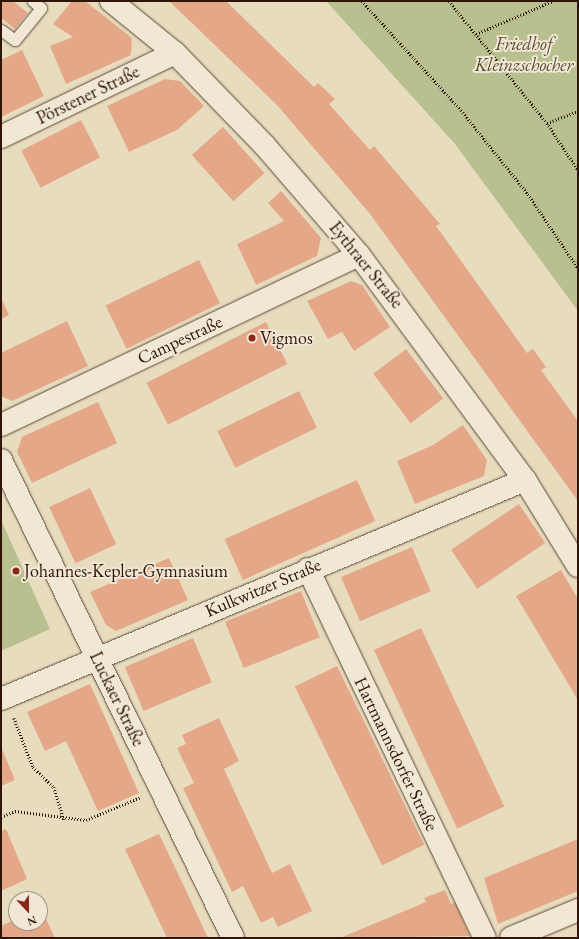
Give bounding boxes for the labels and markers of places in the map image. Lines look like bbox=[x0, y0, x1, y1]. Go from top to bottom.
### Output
place label: Vigmos bbox=[260, 327, 313, 349]
marker: Vigmos bbox=[247, 333, 257, 343]
place label: Johannes-Kepler-Gymnasium bbox=[24, 560, 228, 582]
marker: Johannes-Kepler-Gymnasium bbox=[11, 566, 21, 576]

